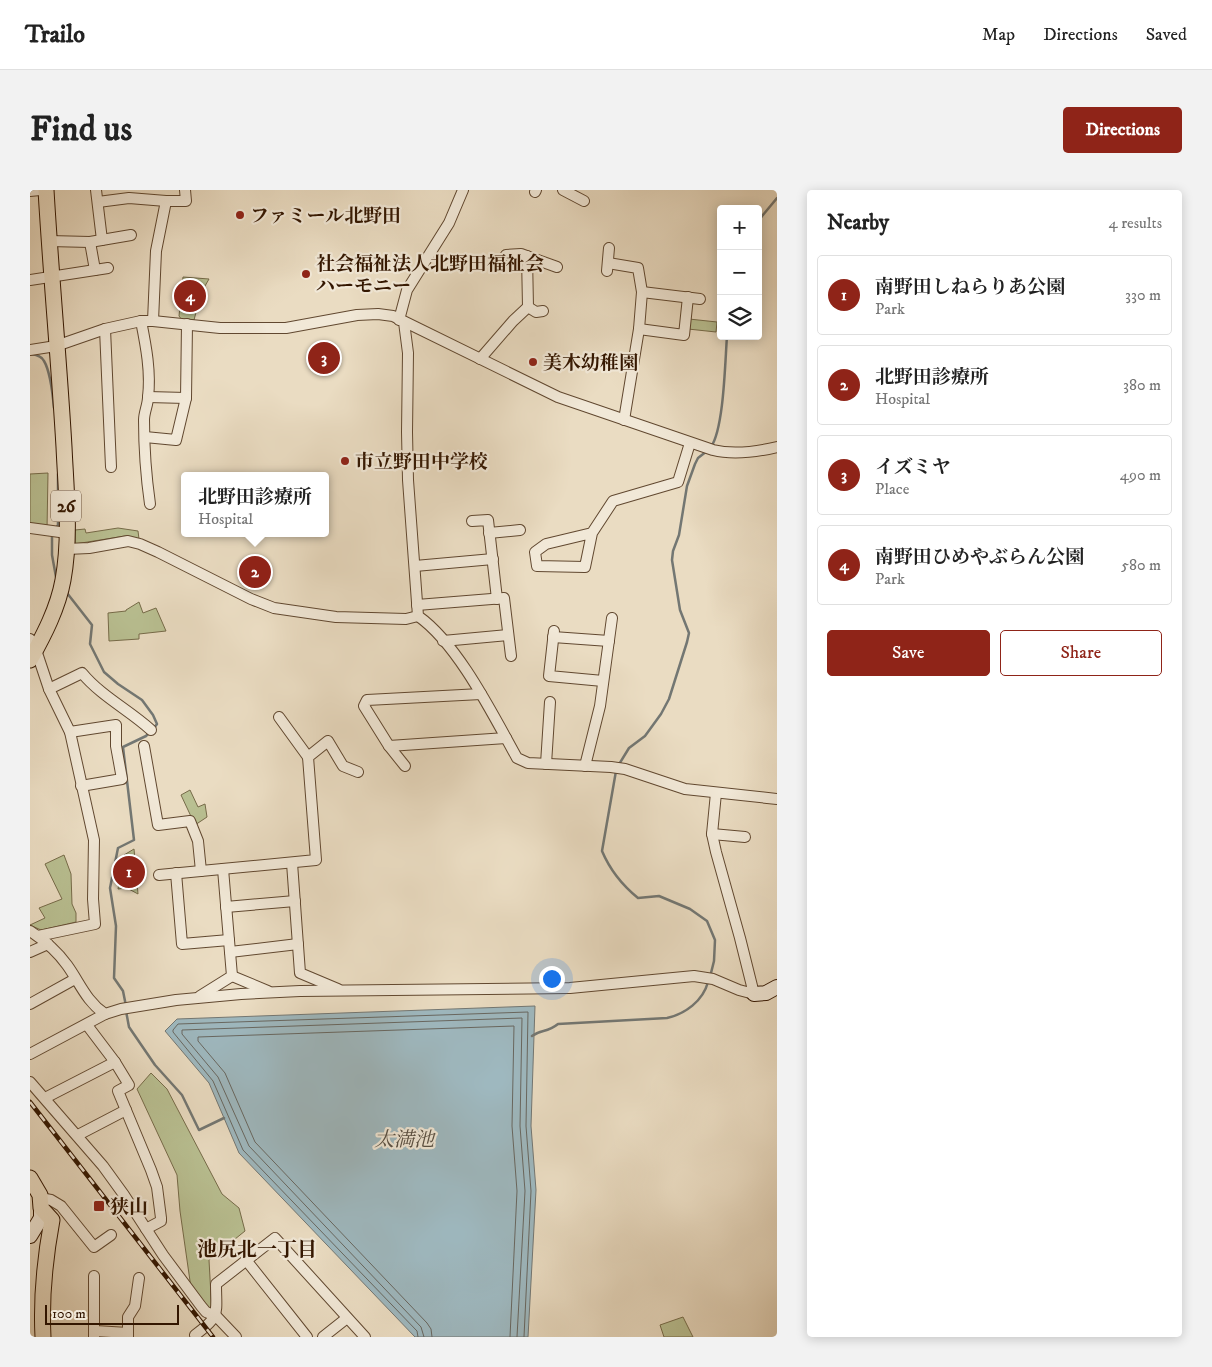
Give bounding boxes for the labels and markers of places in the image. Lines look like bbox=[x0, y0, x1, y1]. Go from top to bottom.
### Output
place label: ファミール北野田 bbox=[250, 205, 401, 228]
marker: ファミール北野田 bbox=[234, 209, 246, 221]
place label: 社会福祉法人北野田福祉会 ハーモニー bbox=[316, 253, 544, 298]
marker: 社会福祉法人北野田福祉会 ハーモニー bbox=[300, 268, 312, 280]
pin: 4 bbox=[174, 277, 206, 315]
pin: 3 bbox=[308, 339, 340, 377]
place label: 美木幼稚園 bbox=[543, 352, 638, 375]
marker: 美木幼稚園 bbox=[527, 356, 539, 368]
place label: 市立野田中学校 bbox=[355, 451, 488, 474]
marker: 市立野田中学校 bbox=[339, 455, 351, 467]
pin: 2 bbox=[239, 553, 271, 591]
pin: 1 bbox=[113, 853, 145, 891]
place label: 狭山 bbox=[110, 1196, 148, 1219]
marker: 狭山 bbox=[92, 1199, 106, 1213]

